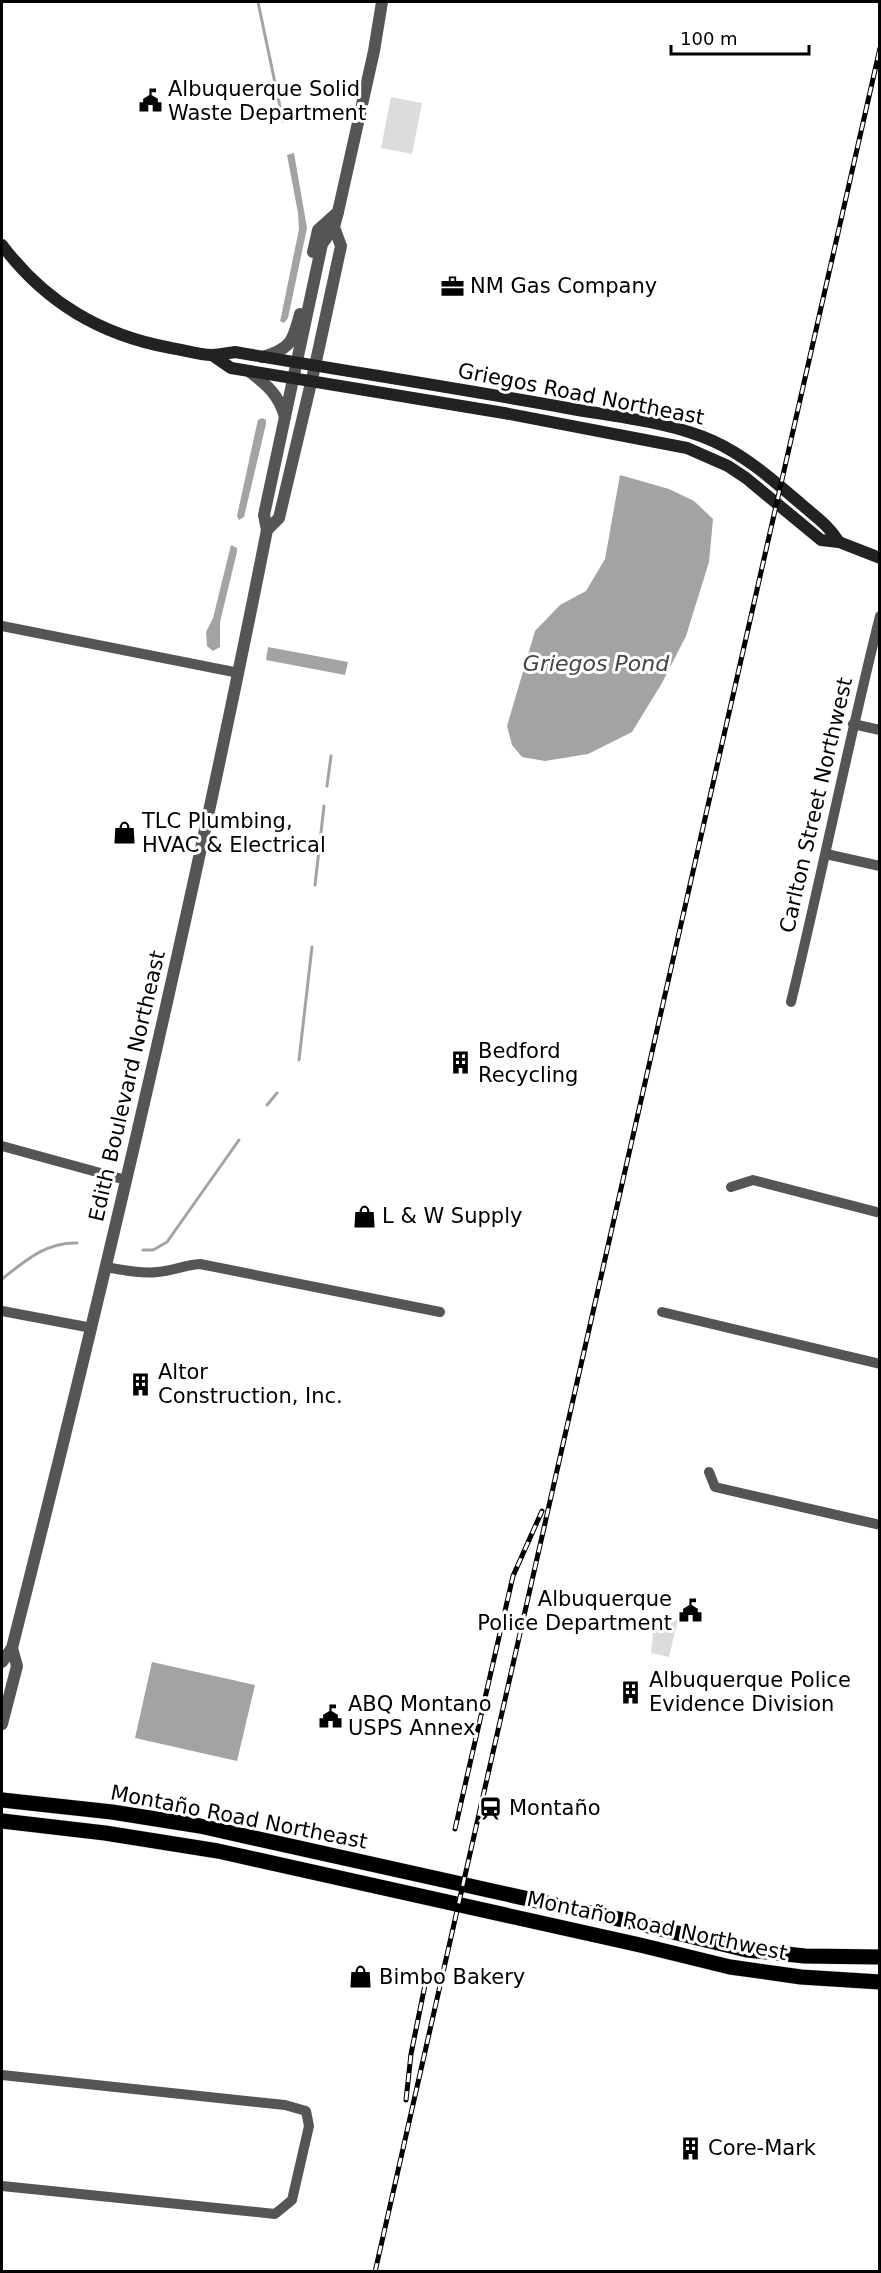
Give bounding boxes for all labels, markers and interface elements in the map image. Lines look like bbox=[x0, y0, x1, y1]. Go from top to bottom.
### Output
scale bar bbox=[671, 18, 809, 56]
text: 100 m bbox=[680, 28, 738, 49]
place label: Albuquerque Solid Waste Department bbox=[168, 77, 366, 125]
public building icon: Albuquerque Solid Waste Department bbox=[137, 88, 163, 114]
office icon: NM Gas Company bbox=[439, 273, 465, 299]
place label: NM Gas Company bbox=[470, 274, 657, 298]
street label: Griegos Road Northeast bbox=[456, 358, 706, 430]
water label: Griegos Pond bbox=[523, 651, 670, 676]
street label: Carlton Street Northwest bbox=[775, 675, 857, 935]
place label: TLC Plumbing, HVAC & Electrical bbox=[141, 809, 326, 857]
shop icon: TLC Plumbing, HVAC & Electrical bbox=[111, 820, 137, 846]
street label: Edith Boulevard Northeast bbox=[84, 948, 170, 1224]
place label: Bedford Recycling bbox=[478, 1039, 578, 1087]
building icon: Bedford Recycling bbox=[447, 1050, 473, 1076]
shop icon: L & W Supply bbox=[351, 1203, 377, 1229]
place label: L & W Supply bbox=[382, 1204, 522, 1228]
place label: Altor Construction, Inc. bbox=[158, 1360, 343, 1408]
building icon: Altor Construction, Inc. bbox=[127, 1371, 153, 1397]
place label: Albuquerque Police Department bbox=[477, 1587, 672, 1635]
public building icon: Albuquerque Police Department bbox=[677, 1598, 703, 1624]
place label: Albuquerque Police Evidence Division bbox=[649, 1668, 851, 1716]
building icon: Albuquerque Police Evidence Division bbox=[618, 1679, 644, 1705]
place label: ABQ Montano USPS Annex bbox=[348, 1692, 492, 1740]
public building icon: ABQ Montano USPS Annex bbox=[317, 1703, 343, 1729]
street label: Montaño Road Northeast bbox=[108, 1780, 370, 1854]
station icon: Montaño bbox=[478, 1795, 504, 1821]
place label: Montaño bbox=[509, 1796, 601, 1820]
street label: Montaño Road Northwest bbox=[525, 1887, 789, 1965]
shop icon: Bimbo Bakery bbox=[348, 1964, 374, 1990]
place label: Bimbo Bakery bbox=[379, 1965, 525, 1989]
building icon: Core-Mark bbox=[677, 2135, 703, 2161]
place label: Core-Mark bbox=[708, 2136, 817, 2160]

